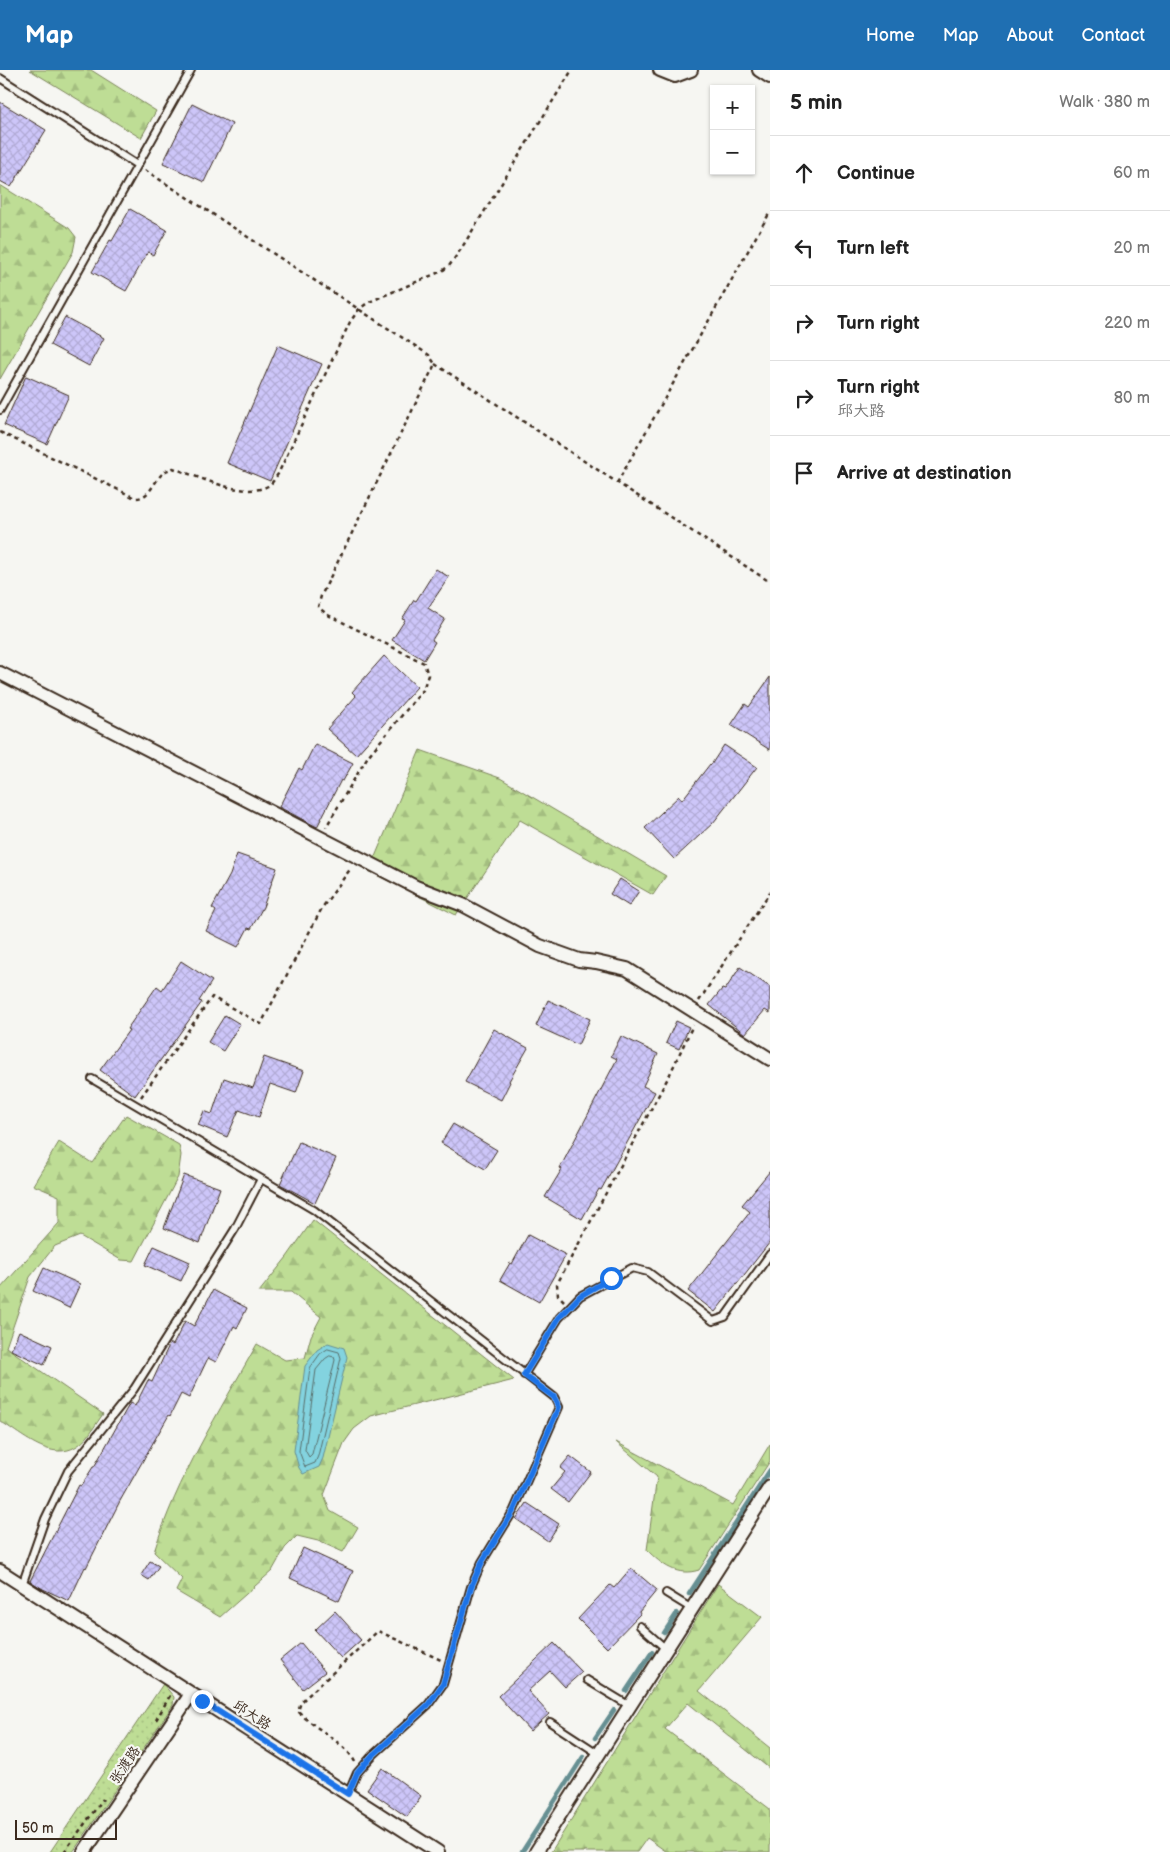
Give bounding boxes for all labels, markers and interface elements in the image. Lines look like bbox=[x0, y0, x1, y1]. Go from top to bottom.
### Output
text: Map bbox=[25, 21, 73, 50]
text: Home bbox=[866, 25, 915, 46]
text: Map bbox=[943, 25, 979, 46]
text: About bbox=[1007, 25, 1054, 46]
text: Contact bbox=[1082, 25, 1145, 46]
map controls bbox=[710, 85, 755, 175]
button: + bbox=[710, 85, 755, 130]
text: 5 min bbox=[790, 90, 843, 115]
text: Walk · 380 m bbox=[1059, 93, 1150, 112]
button: − bbox=[710, 130, 755, 175]
icon: ahead bbox=[790, 159, 818, 187]
text: Continue bbox=[837, 162, 915, 185]
text: 60 m bbox=[1113, 164, 1150, 183]
icon: left bbox=[790, 234, 818, 262]
text: Turn left bbox=[837, 237, 909, 260]
text: 20 m bbox=[1114, 239, 1150, 258]
icon: right bbox=[790, 309, 818, 337]
text: Turn right bbox=[837, 312, 920, 335]
text: 220 m bbox=[1104, 314, 1150, 333]
text: Turn right bbox=[837, 376, 920, 399]
icon: right bbox=[790, 384, 818, 412]
text: 80 m bbox=[1114, 389, 1150, 408]
text: 邱大路 bbox=[837, 402, 885, 421]
icon: arrive bbox=[790, 459, 818, 487]
text: Arrive at destination bbox=[837, 462, 1012, 485]
route start bbox=[600, 1267, 623, 1290]
route end bbox=[191, 1690, 214, 1713]
street label: 邱大路 bbox=[230, 1696, 274, 1734]
street label: 张渡路 bbox=[106, 1743, 144, 1787]
scale bar bbox=[15, 1817, 118, 1840]
text: 50 m bbox=[22, 1820, 54, 1837]

